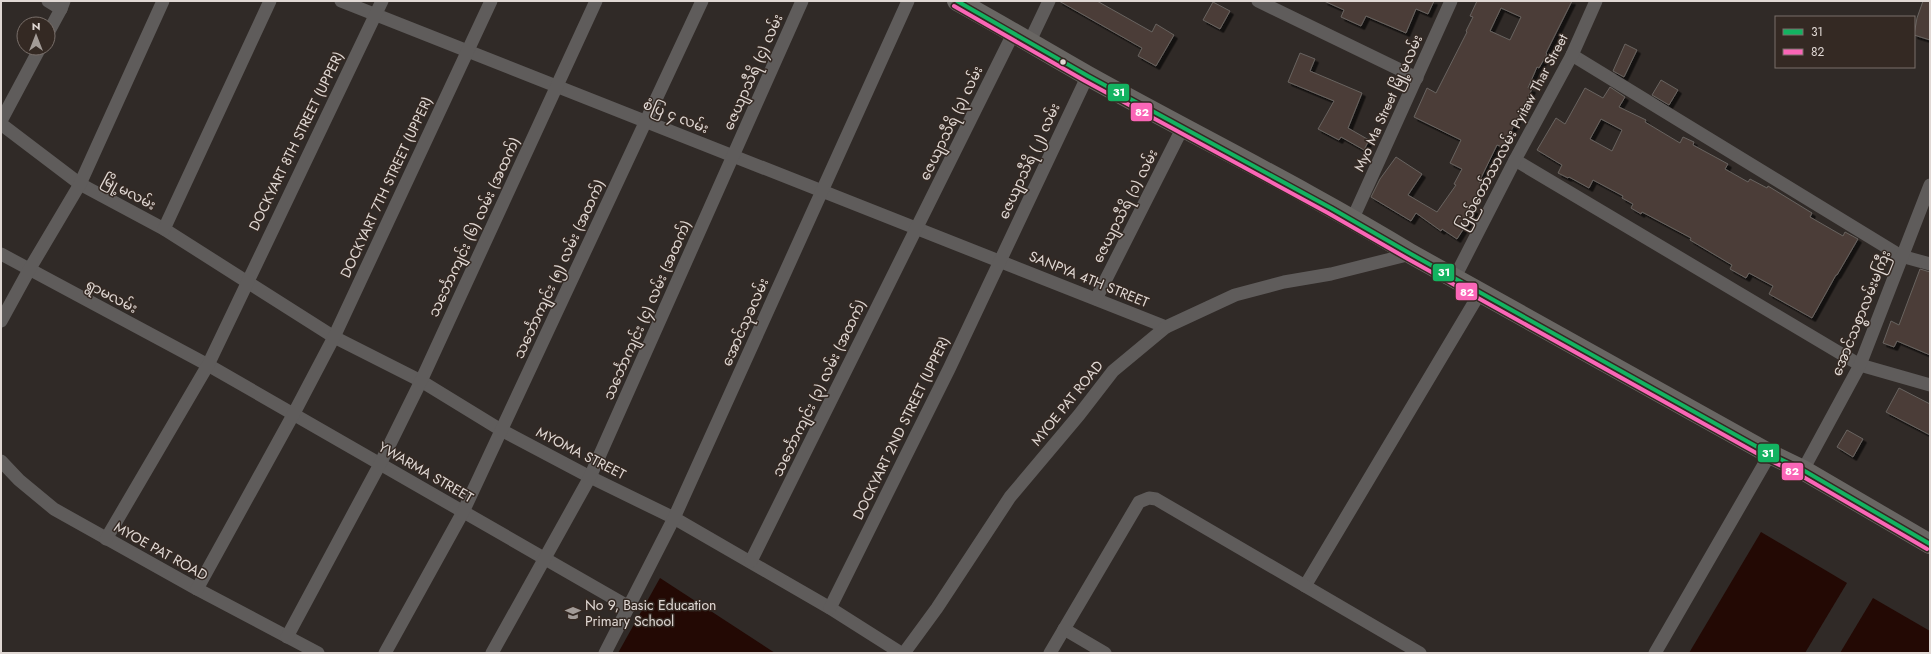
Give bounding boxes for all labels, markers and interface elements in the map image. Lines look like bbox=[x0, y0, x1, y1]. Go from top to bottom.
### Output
street label: ဇေယျာသီရိ (၄) လမ်း bbox=[718, 11, 789, 134]
north arrow bbox=[16, 16, 56, 56]
legend bbox=[1775, 16, 1915, 68]
text: N bbox=[32, 18, 40, 34]
text: 31 bbox=[1811, 23, 1823, 41]
street label: ပြည်တော်သာလမ်း Pyitaw Thar Street bbox=[1452, 30, 1574, 235]
street label: Myo Ma Street မြို့မလမ်း bbox=[1349, 31, 1429, 175]
text: 82 bbox=[1811, 43, 1825, 61]
street label: DOCKYART 8TH STREET (UPPER) bbox=[244, 48, 348, 234]
unlabelled marker bbox=[1058, 57, 1068, 67]
street label: ဇေယျာသီရိ (၃) လမ်း bbox=[915, 62, 989, 185]
line badge: 31 bbox=[1107, 83, 1130, 102]
text: 31 bbox=[1113, 84, 1125, 100]
street label: DOCKYART 7TH STREET (UPPER) bbox=[335, 93, 437, 281]
street label: စံပြ ၄ လမ်း bbox=[639, 94, 712, 140]
street label: ဇေယျာသီရိ (၂) လမ်း bbox=[993, 100, 1067, 223]
line badge: 82 bbox=[1130, 102, 1153, 122]
text: 82 bbox=[1135, 104, 1149, 120]
street label: သင်္ဘောကျင်း (၆) လမ်း (အထက်) bbox=[423, 134, 526, 321]
street label: ဇေယျာသီရိ (၁) လမ်း bbox=[1088, 146, 1164, 267]
street label: မြို့မလမ်း bbox=[97, 169, 160, 216]
street label: သင်္ဘောကျင်း (၅) လမ်း (အထက်) bbox=[509, 176, 611, 363]
street label: သင်္ဘောကျင်း (၄) လမ်း (အထက်) bbox=[598, 217, 698, 404]
street label: SANPYA 4TH STREET bbox=[1026, 246, 1152, 312]
street label: အောင်သစ္စာလမ်းမကြီး bbox=[1827, 247, 1898, 380]
line badge: 31 bbox=[1432, 263, 1455, 282]
text: 31 bbox=[1438, 264, 1450, 280]
street label: ရွာမလမ်း bbox=[82, 274, 141, 320]
street label: အောင်သုခလမ်း bbox=[717, 275, 775, 370]
line badge: 82 bbox=[1455, 282, 1478, 301]
text: 82 bbox=[1460, 284, 1474, 300]
street label: သင်္ဘောကျင်း (၃) လမ်း (အထက်) bbox=[767, 296, 873, 481]
street label: DOCKYART 2ND STREET (UPPER) bbox=[848, 333, 954, 523]
street label: MYOE PAT ROAD bbox=[1026, 356, 1108, 450]
street label: MYOMA STREET bbox=[533, 422, 630, 484]
street label: YWARMA STREET bbox=[375, 437, 478, 508]
line badge: 31 bbox=[1757, 443, 1780, 463]
text: 31 bbox=[1762, 445, 1774, 461]
line badge: 82 bbox=[1781, 462, 1804, 481]
text: 82 bbox=[1785, 463, 1799, 479]
street label: MYOE PAT ROAD bbox=[111, 517, 211, 585]
place label: No 9, Basic Education Primary School bbox=[585, 595, 716, 631]
school or university icon: No 9, Basic Education Primary School bbox=[564, 604, 582, 622]

